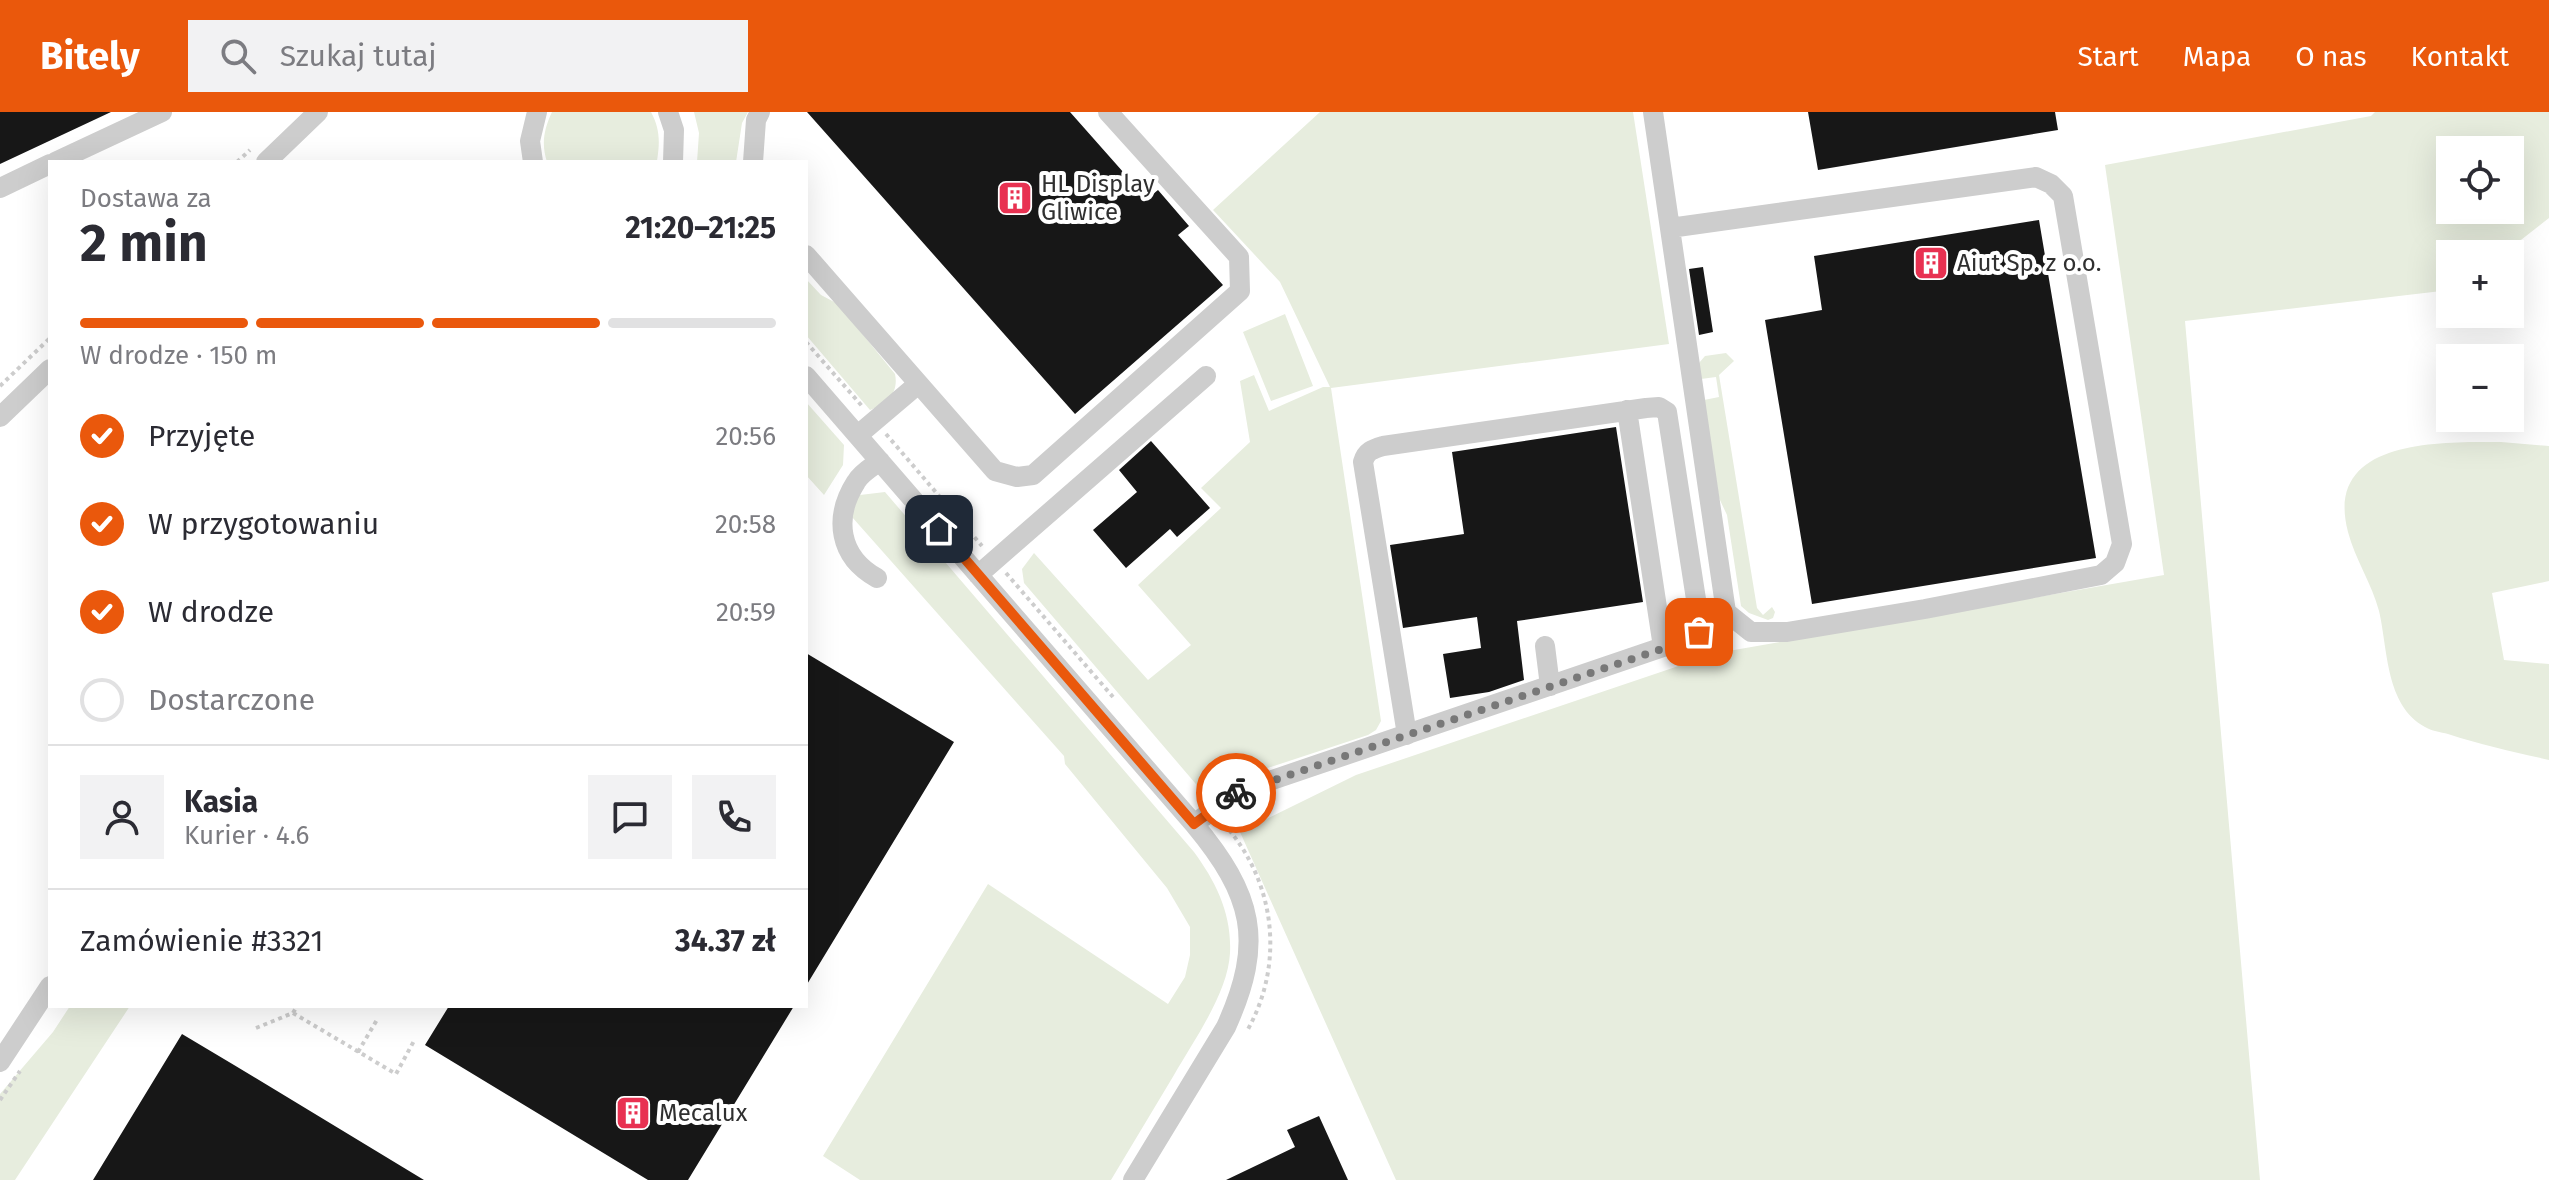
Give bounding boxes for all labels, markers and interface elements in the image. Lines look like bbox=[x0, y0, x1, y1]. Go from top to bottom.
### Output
search box bbox=[188, 20, 748, 92]
text: Bitely bbox=[40, 33, 140, 79]
icon: search bbox=[216, 34, 260, 78]
text: Szukaj tutaj bbox=[280, 38, 437, 74]
text: Start bbox=[2077, 40, 2139, 73]
text: Mapa bbox=[2183, 40, 2251, 73]
text: O nas bbox=[2295, 40, 2367, 73]
text: Kontakt bbox=[2411, 40, 2509, 73]
map controls bbox=[2436, 136, 2524, 432]
button: locate bbox=[2436, 136, 2524, 224]
place label: HL Display Gliwice bbox=[1041, 170, 1155, 226]
building icon: HL Display Gliwice bbox=[996, 179, 1034, 217]
text: Dostawa za bbox=[80, 183, 212, 214]
text: 21:20–21:25 bbox=[625, 210, 776, 246]
text: 2 min bbox=[80, 212, 208, 275]
button: + bbox=[2436, 240, 2524, 328]
building icon: Aiut Sp. z o.o. bbox=[1912, 244, 1950, 282]
place label: Aiut Sp. z o.o. bbox=[1957, 249, 2101, 277]
text: W drodze · 150 m bbox=[80, 340, 277, 371]
button: − bbox=[2436, 344, 2524, 432]
icon: check bbox=[80, 414, 124, 458]
text: Przyjęte bbox=[148, 418, 255, 454]
text: 20:56 bbox=[715, 421, 776, 452]
pin bbox=[905, 495, 973, 563]
icon: check bbox=[80, 502, 124, 546]
text: W przygotowaniu bbox=[148, 506, 379, 542]
icon: home bbox=[917, 507, 961, 551]
text: 20:58 bbox=[715, 509, 776, 540]
icon: check bbox=[80, 590, 124, 634]
text: W drodze bbox=[148, 594, 274, 630]
text: 20:59 bbox=[716, 597, 776, 628]
pin bbox=[1665, 598, 1733, 666]
icon: bag bbox=[1677, 610, 1721, 654]
text: Dostarczone bbox=[148, 682, 315, 718]
courier bbox=[1196, 753, 1276, 833]
icon: bike bbox=[1214, 771, 1258, 815]
button: person bbox=[80, 775, 164, 859]
button: chat bbox=[588, 775, 672, 859]
button: phone bbox=[692, 775, 776, 859]
text: Kasia bbox=[184, 784, 258, 820]
text: Kurier · 4.6 bbox=[184, 820, 309, 851]
text: Zamówienie #3321 bbox=[80, 923, 323, 959]
text: 34.37 zł bbox=[675, 923, 776, 959]
building icon: Mecalux bbox=[614, 1094, 652, 1132]
place label: Mecalux bbox=[659, 1099, 748, 1127]

